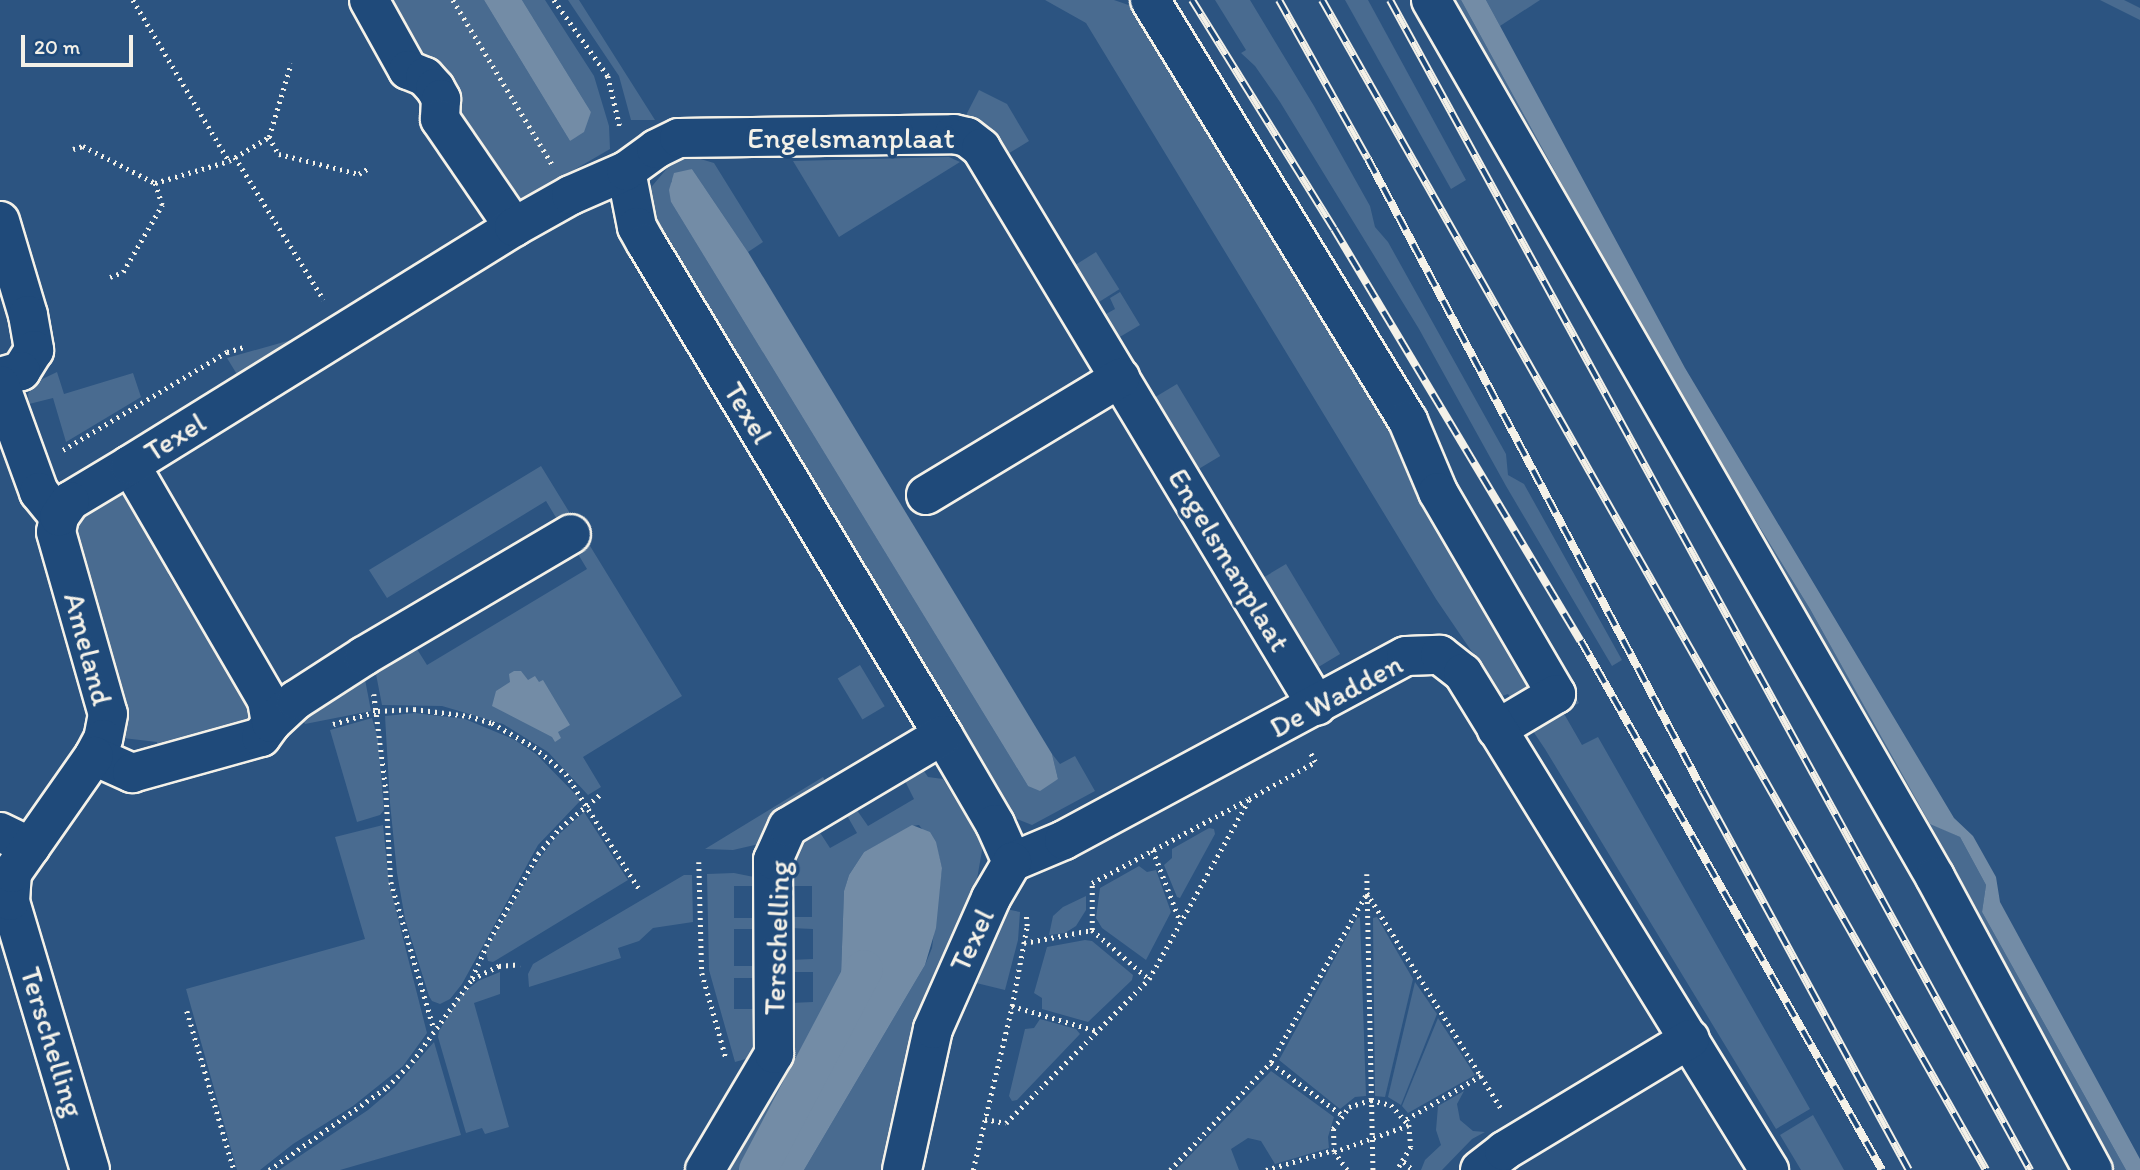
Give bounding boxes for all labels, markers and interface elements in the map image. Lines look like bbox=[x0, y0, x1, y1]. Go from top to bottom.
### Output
scale bar bbox=[24, 21, 136, 65]
text: 20 m bbox=[34, 34, 80, 59]
street label: Engelsmanplaat bbox=[747, 120, 955, 156]
street label: Texel bbox=[716, 376, 780, 450]
street label: Texel bbox=[138, 404, 212, 470]
street label: Engelsmanplaat bbox=[1160, 462, 1298, 658]
street label: Ameland bbox=[56, 589, 120, 709]
street label: De Wadden bbox=[1264, 646, 1408, 746]
street label: Terschelling bbox=[756, 860, 798, 1016]
street label: Texel bbox=[942, 903, 1002, 977]
street label: Terschelling bbox=[12, 963, 92, 1121]

